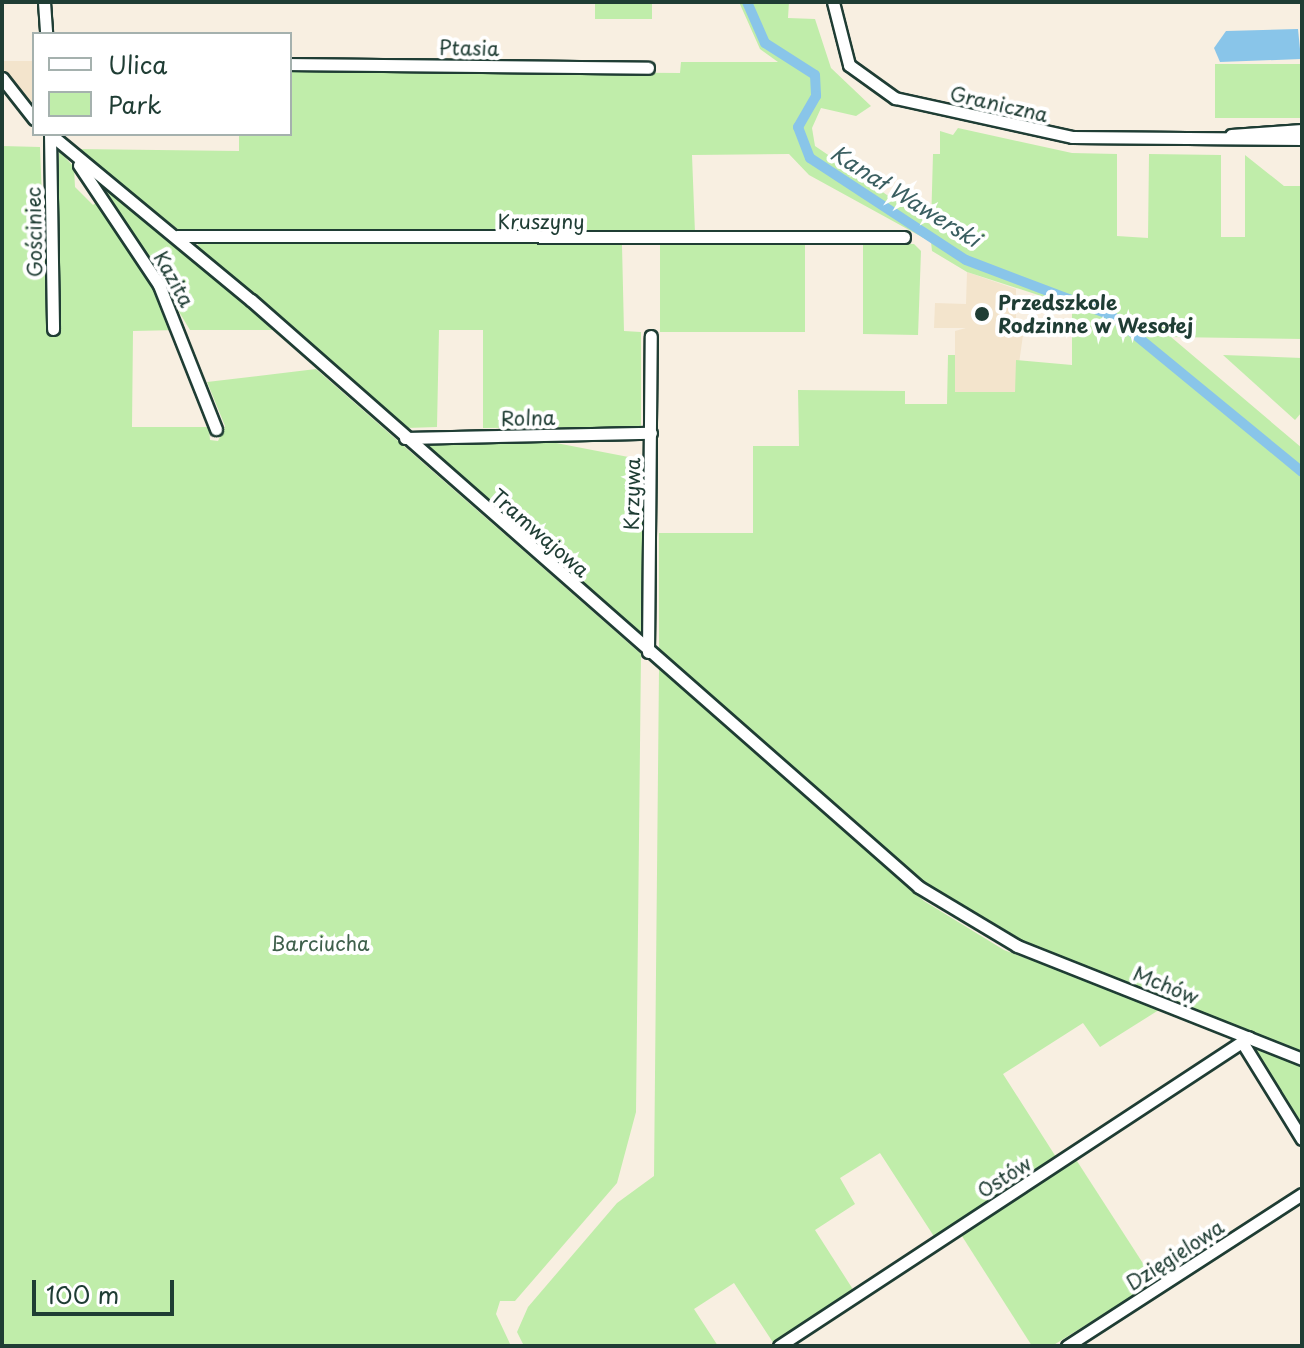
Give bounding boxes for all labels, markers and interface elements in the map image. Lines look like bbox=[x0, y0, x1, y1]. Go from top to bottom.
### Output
legend bbox=[32, 32, 292, 136]
street label: Ptasia bbox=[439, 35, 499, 61]
text: Ulica bbox=[108, 46, 167, 82]
street label: Graniczna bbox=[948, 81, 1050, 127]
text: Park bbox=[108, 86, 162, 122]
water label: Kanał Wawerski bbox=[826, 138, 986, 252]
street label: Gościniec bbox=[21, 187, 47, 277]
street label: Kruszyny bbox=[498, 209, 584, 233]
street label: Kazita bbox=[149, 247, 199, 311]
place label: Przedszkole Rodzinne w Wesołej bbox=[998, 290, 1193, 337]
marker: Przedszkole Rodzinne w Wesołej bbox=[973, 305, 991, 323]
street label: Rolna bbox=[501, 406, 555, 430]
street label: Krzywa bbox=[619, 457, 645, 531]
street label: Tramwajowa bbox=[486, 484, 594, 582]
park label: Barciucha bbox=[271, 931, 369, 955]
street label: Mchów bbox=[1130, 961, 1202, 1009]
street label: Ostów bbox=[973, 1151, 1035, 1203]
street label: Dzięgielowa bbox=[1122, 1215, 1228, 1295]
scale bar bbox=[36, 1264, 178, 1314]
text: 100 m bbox=[46, 1276, 119, 1312]

